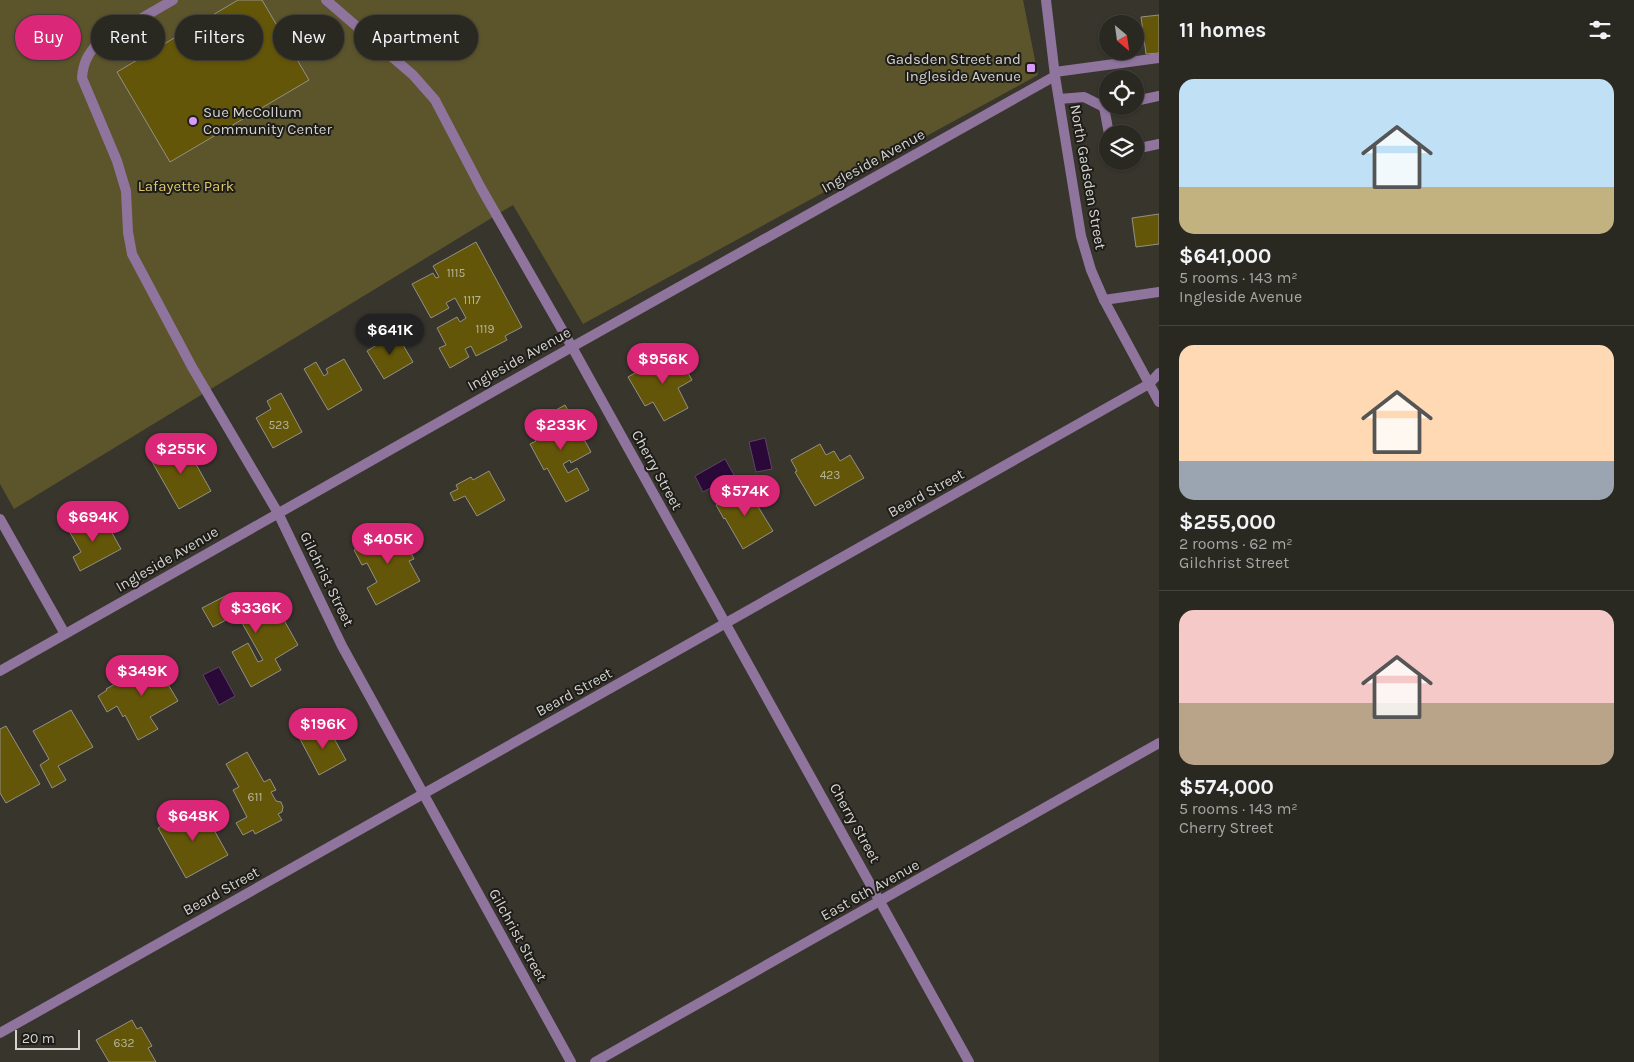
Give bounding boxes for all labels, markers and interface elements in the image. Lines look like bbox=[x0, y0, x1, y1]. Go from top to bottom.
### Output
chip: Buy bbox=[15, 15, 81, 60]
chip: Rent bbox=[91, 15, 165, 60]
chip: Filters bbox=[175, 15, 263, 60]
chip: New bbox=[273, 15, 344, 60]
chip: Apartment bbox=[354, 15, 478, 60]
north arrow bbox=[1099, 15, 1144, 60]
map controls bbox=[1099, 15, 1144, 170]
icon: filters bbox=[1586, 16, 1614, 44]
text: 11 homes bbox=[1179, 18, 1266, 42]
place label: Gadsden Street and Ingleside Avenue bbox=[886, 50, 1021, 85]
marker: Gadsden Street and Ingleside Avenue bbox=[1025, 62, 1037, 74]
button: locate bbox=[1099, 70, 1144, 115]
place label: Sue McCollum Community Center bbox=[203, 103, 333, 138]
street label: North Gadsden Street bbox=[1066, 103, 1110, 251]
icon: home bbox=[1352, 112, 1442, 202]
marker: Sue McCollum Community Center bbox=[187, 115, 199, 127]
street label: Ingleside Avenue bbox=[818, 125, 928, 197]
button: layers bbox=[1099, 125, 1144, 170]
park label: Lafayette Park bbox=[138, 177, 234, 195]
text: $641,000 bbox=[1179, 244, 1271, 268]
house number: 1115 bbox=[447, 266, 466, 280]
text: 5 rooms · 143 m² bbox=[1179, 268, 1298, 287]
text: Ingleside Avenue bbox=[1179, 287, 1302, 306]
house number: 1117 bbox=[463, 293, 481, 307]
pin: $641K bbox=[355, 314, 425, 356]
text: $641K bbox=[367, 320, 413, 339]
house number: 1119 bbox=[476, 322, 494, 336]
street label: Ingleside Avenue bbox=[464, 323, 574, 395]
pin: $956K bbox=[628, 342, 698, 385]
text: $956K bbox=[638, 349, 688, 368]
icon: home bbox=[1352, 377, 1442, 467]
pin: $233K bbox=[526, 408, 596, 451]
text: $233K bbox=[535, 415, 587, 434]
house number: 523 bbox=[269, 418, 289, 432]
street label: Cherry Street bbox=[628, 427, 687, 513]
pin: $255K bbox=[146, 432, 216, 475]
text: $255K bbox=[156, 439, 206, 458]
street label: Beard Street bbox=[885, 465, 968, 521]
house number: 423 bbox=[820, 468, 840, 482]
pin: $574K bbox=[710, 474, 780, 517]
text: $574K bbox=[721, 481, 769, 500]
pin: $694K bbox=[58, 500, 128, 543]
text: $694K bbox=[68, 507, 118, 526]
text: $255,000 bbox=[1179, 510, 1276, 534]
street label: Ingleside Avenue bbox=[112, 522, 222, 596]
pin: $405K bbox=[353, 522, 423, 565]
street label: Gilchrist Street bbox=[296, 529, 358, 630]
text: $405K bbox=[363, 529, 413, 548]
text: 2 rooms · 62 m² bbox=[1179, 534, 1293, 553]
text: Gilchrist Street bbox=[1179, 553, 1289, 572]
pin: $336K bbox=[221, 592, 291, 634]
text: $336K bbox=[230, 598, 282, 617]
icon: home bbox=[1352, 642, 1442, 732]
pin: $349K bbox=[107, 654, 177, 697]
text: $349K bbox=[117, 661, 167, 680]
street label: Beard Street bbox=[533, 664, 616, 720]
pin: $196K bbox=[288, 708, 358, 750]
text: $196K bbox=[300, 714, 346, 733]
text: $574,000 bbox=[1179, 775, 1274, 799]
street label: Cherry Street bbox=[826, 780, 885, 866]
house number: 611 bbox=[248, 790, 262, 804]
text: 5 rooms · 143 m² bbox=[1179, 799, 1298, 818]
pin: $648K bbox=[158, 800, 228, 842]
text: $648K bbox=[167, 806, 219, 825]
text: Cherry Street bbox=[1179, 818, 1273, 837]
street label: East 6th Avenue bbox=[818, 855, 922, 925]
street label: Beard Street bbox=[180, 863, 263, 919]
street label: Gilchrist Street bbox=[485, 885, 551, 985]
scale bar bbox=[15, 1027, 80, 1050]
text: 20 m bbox=[22, 1030, 55, 1047]
house number: 632 bbox=[114, 1036, 134, 1050]

